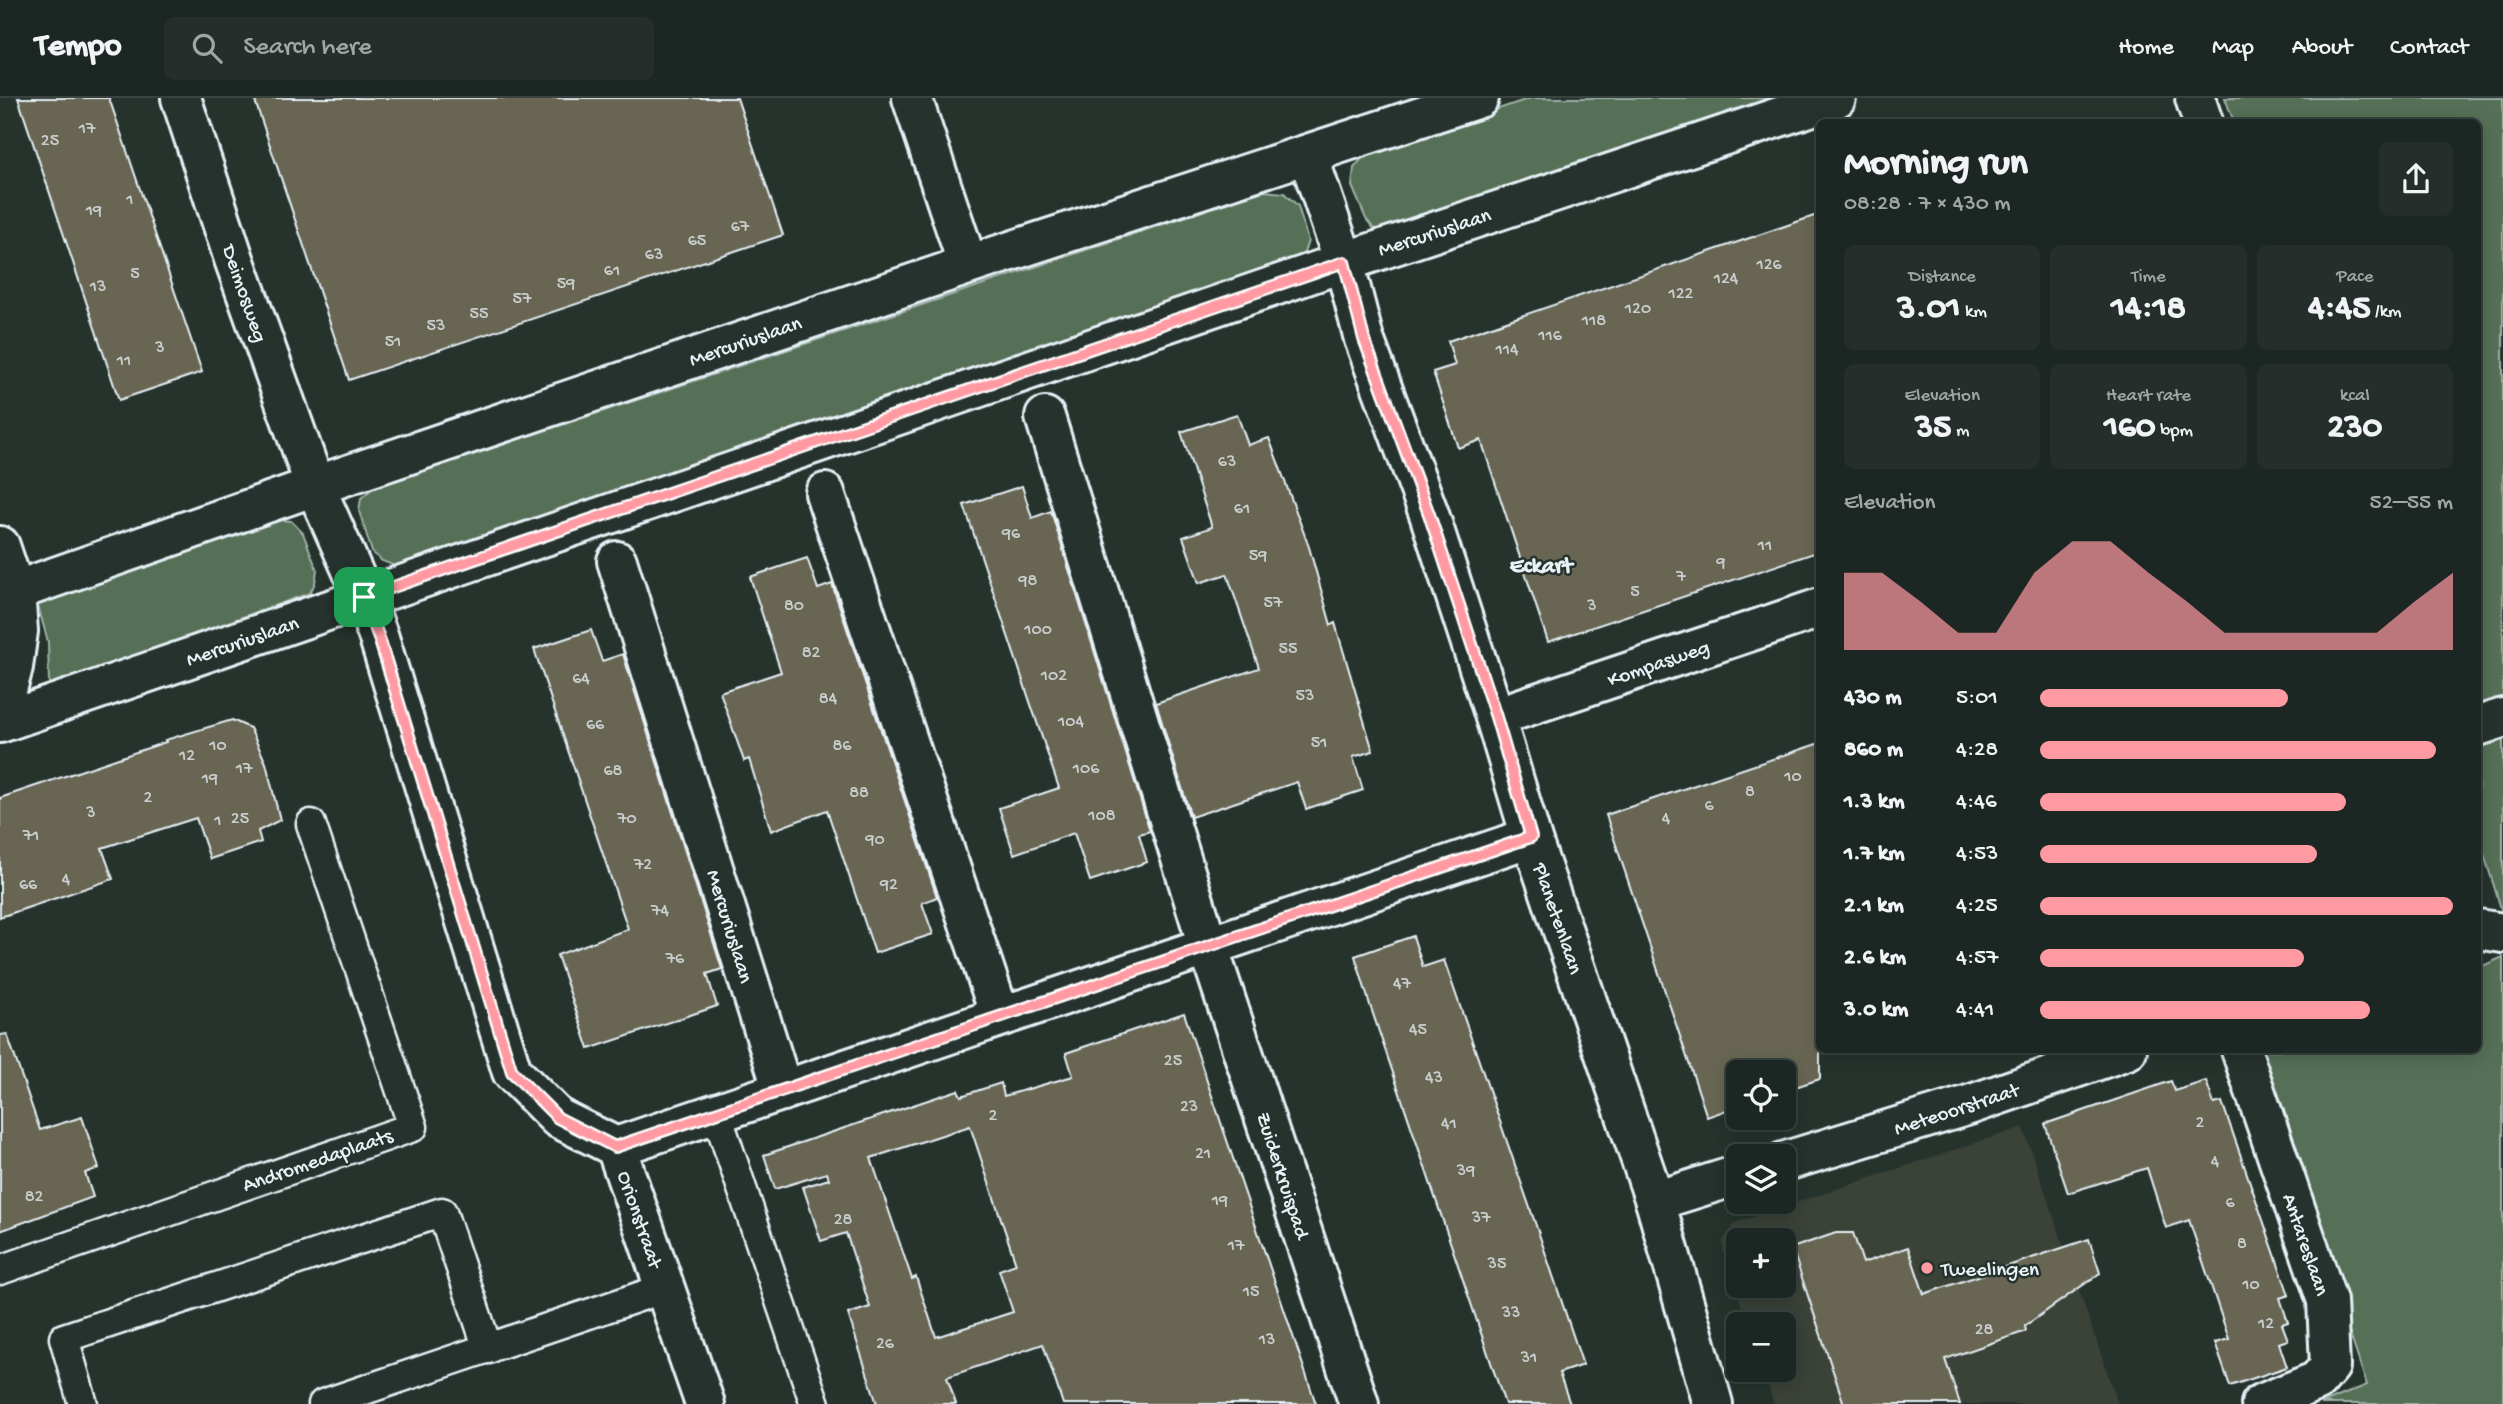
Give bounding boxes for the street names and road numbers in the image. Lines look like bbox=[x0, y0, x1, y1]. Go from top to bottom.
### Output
street label: Mercuriuslaan bbox=[1375, 204, 1495, 264]
street label: Deimosweg bbox=[214, 240, 271, 346]
street label: Mercuriuslaan bbox=[687, 312, 806, 374]
street label: Mercuriuslaan bbox=[184, 612, 303, 674]
street label: Kompasweg bbox=[1605, 636, 1713, 694]
street label: Planetenlaan bbox=[1525, 859, 1586, 978]
street label: Mercuriuslaan bbox=[699, 867, 757, 987]
street label: Meteoorstraat bbox=[1892, 1079, 2025, 1143]
street label: Zuiderkruispad bbox=[1248, 1110, 1313, 1244]
street label: Andromedaplaats bbox=[240, 1124, 398, 1200]
street label: Orionstraat bbox=[609, 1168, 667, 1274]
street label: Antareslaan bbox=[2275, 1191, 2333, 1300]

